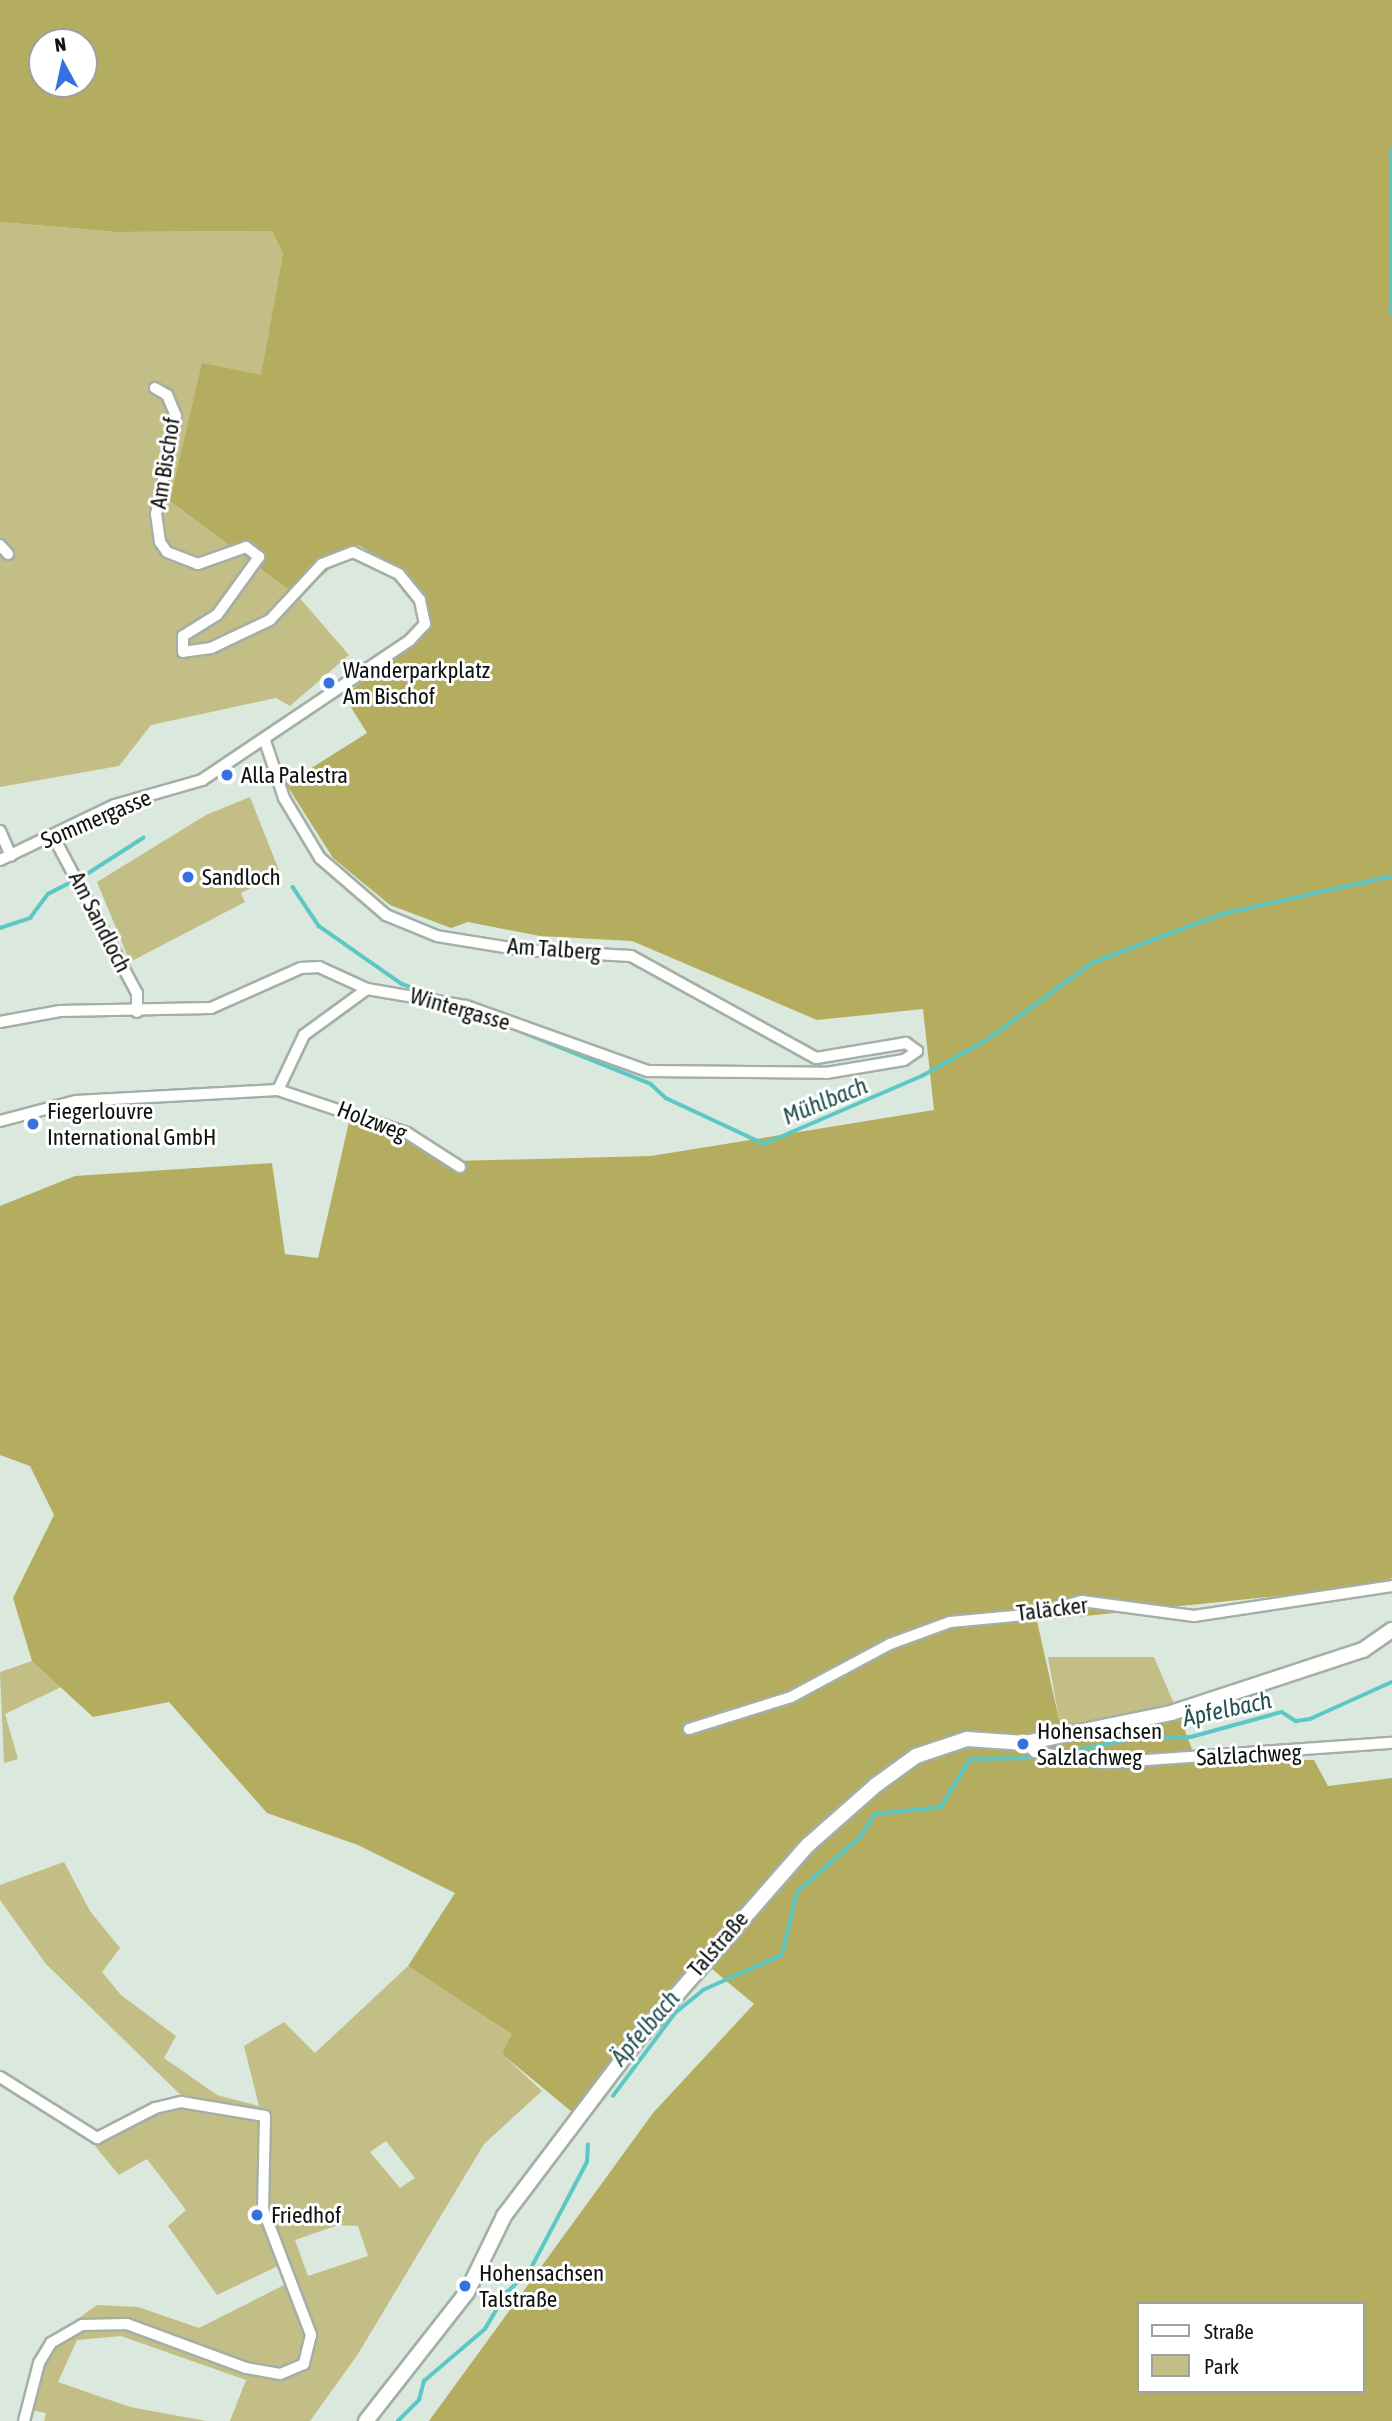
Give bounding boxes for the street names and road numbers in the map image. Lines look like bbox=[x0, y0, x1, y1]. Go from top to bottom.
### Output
street label: Am Bischof bbox=[144, 415, 186, 511]
street label: Sommergasse bbox=[37, 783, 155, 855]
street label: Am Sandloch bbox=[63, 867, 137, 977]
street label: Am Talberg bbox=[506, 932, 602, 966]
street label: Wintergasse bbox=[407, 982, 513, 1036]
street label: Holzweg bbox=[333, 1095, 411, 1147]
street label: Taläcker bbox=[1015, 1591, 1089, 1627]
street label: Salzlachweg bbox=[1196, 1738, 1302, 1772]
street label: Talstraße bbox=[682, 1905, 754, 1983]

